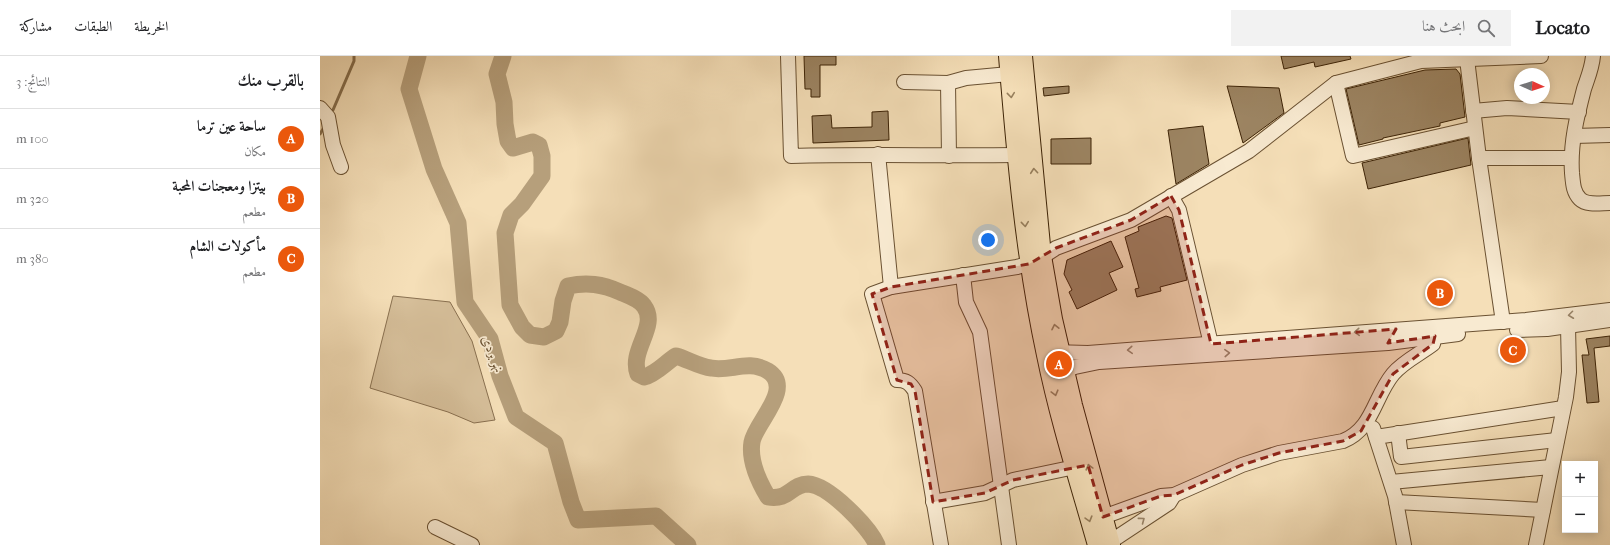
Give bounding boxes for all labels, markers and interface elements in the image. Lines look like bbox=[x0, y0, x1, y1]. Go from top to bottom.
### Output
search box bbox=[1231, 10, 1511, 46]
text: ابحث هنا bbox=[1422, 17, 1465, 35]
icon: search bbox=[1475, 17, 1497, 39]
text: Locato bbox=[1535, 17, 1590, 39]
text: مشاركة bbox=[20, 18, 52, 35]
text: الطبقات bbox=[74, 18, 112, 35]
text: الخريطة bbox=[134, 18, 168, 35]
north arrow bbox=[1514, 68, 1550, 104]
text: بالقرب منك bbox=[238, 70, 304, 90]
text: النتائج: 3 bbox=[16, 74, 50, 89]
one-way arrow bbox=[1006, 92, 1015, 98]
text: ساحة عين ترما bbox=[197, 117, 266, 135]
text: 100 m bbox=[16, 131, 49, 146]
text: A bbox=[287, 131, 295, 146]
text: مكان bbox=[244, 144, 266, 159]
one-way arrow bbox=[1030, 168, 1039, 174]
text: بيتزا ومعجنات المحبة bbox=[172, 177, 266, 195]
text: 320 m bbox=[16, 191, 49, 206]
text: B bbox=[287, 191, 295, 206]
text: مطعم bbox=[242, 204, 266, 219]
one-way arrow bbox=[1020, 221, 1029, 227]
your location bbox=[978, 230, 998, 250]
text: مأكولات الشام bbox=[189, 237, 266, 255]
text: 380 m bbox=[16, 251, 49, 266]
text: C bbox=[287, 251, 295, 266]
text: مطعم bbox=[242, 264, 266, 279]
pin: B bbox=[1427, 278, 1453, 308]
one-way arrow bbox=[1568, 310, 1574, 319]
one-way arrow bbox=[1051, 324, 1059, 330]
one-way arrow bbox=[1354, 328, 1360, 337]
water label: نهر بردى bbox=[477, 333, 508, 376]
pin: C bbox=[1500, 335, 1526, 365]
one-way arrow bbox=[1127, 345, 1133, 354]
one-way arrow bbox=[1224, 348, 1230, 357]
pin: A bbox=[1046, 349, 1072, 379]
one-way arrow bbox=[1050, 389, 1059, 396]
map controls bbox=[1562, 461, 1598, 533]
button: + bbox=[1562, 461, 1598, 497]
one-way arrow bbox=[1085, 464, 1094, 471]
button: − bbox=[1562, 497, 1598, 533]
one-way arrow bbox=[1084, 515, 1093, 522]
one-way arrow bbox=[1138, 517, 1145, 525]

